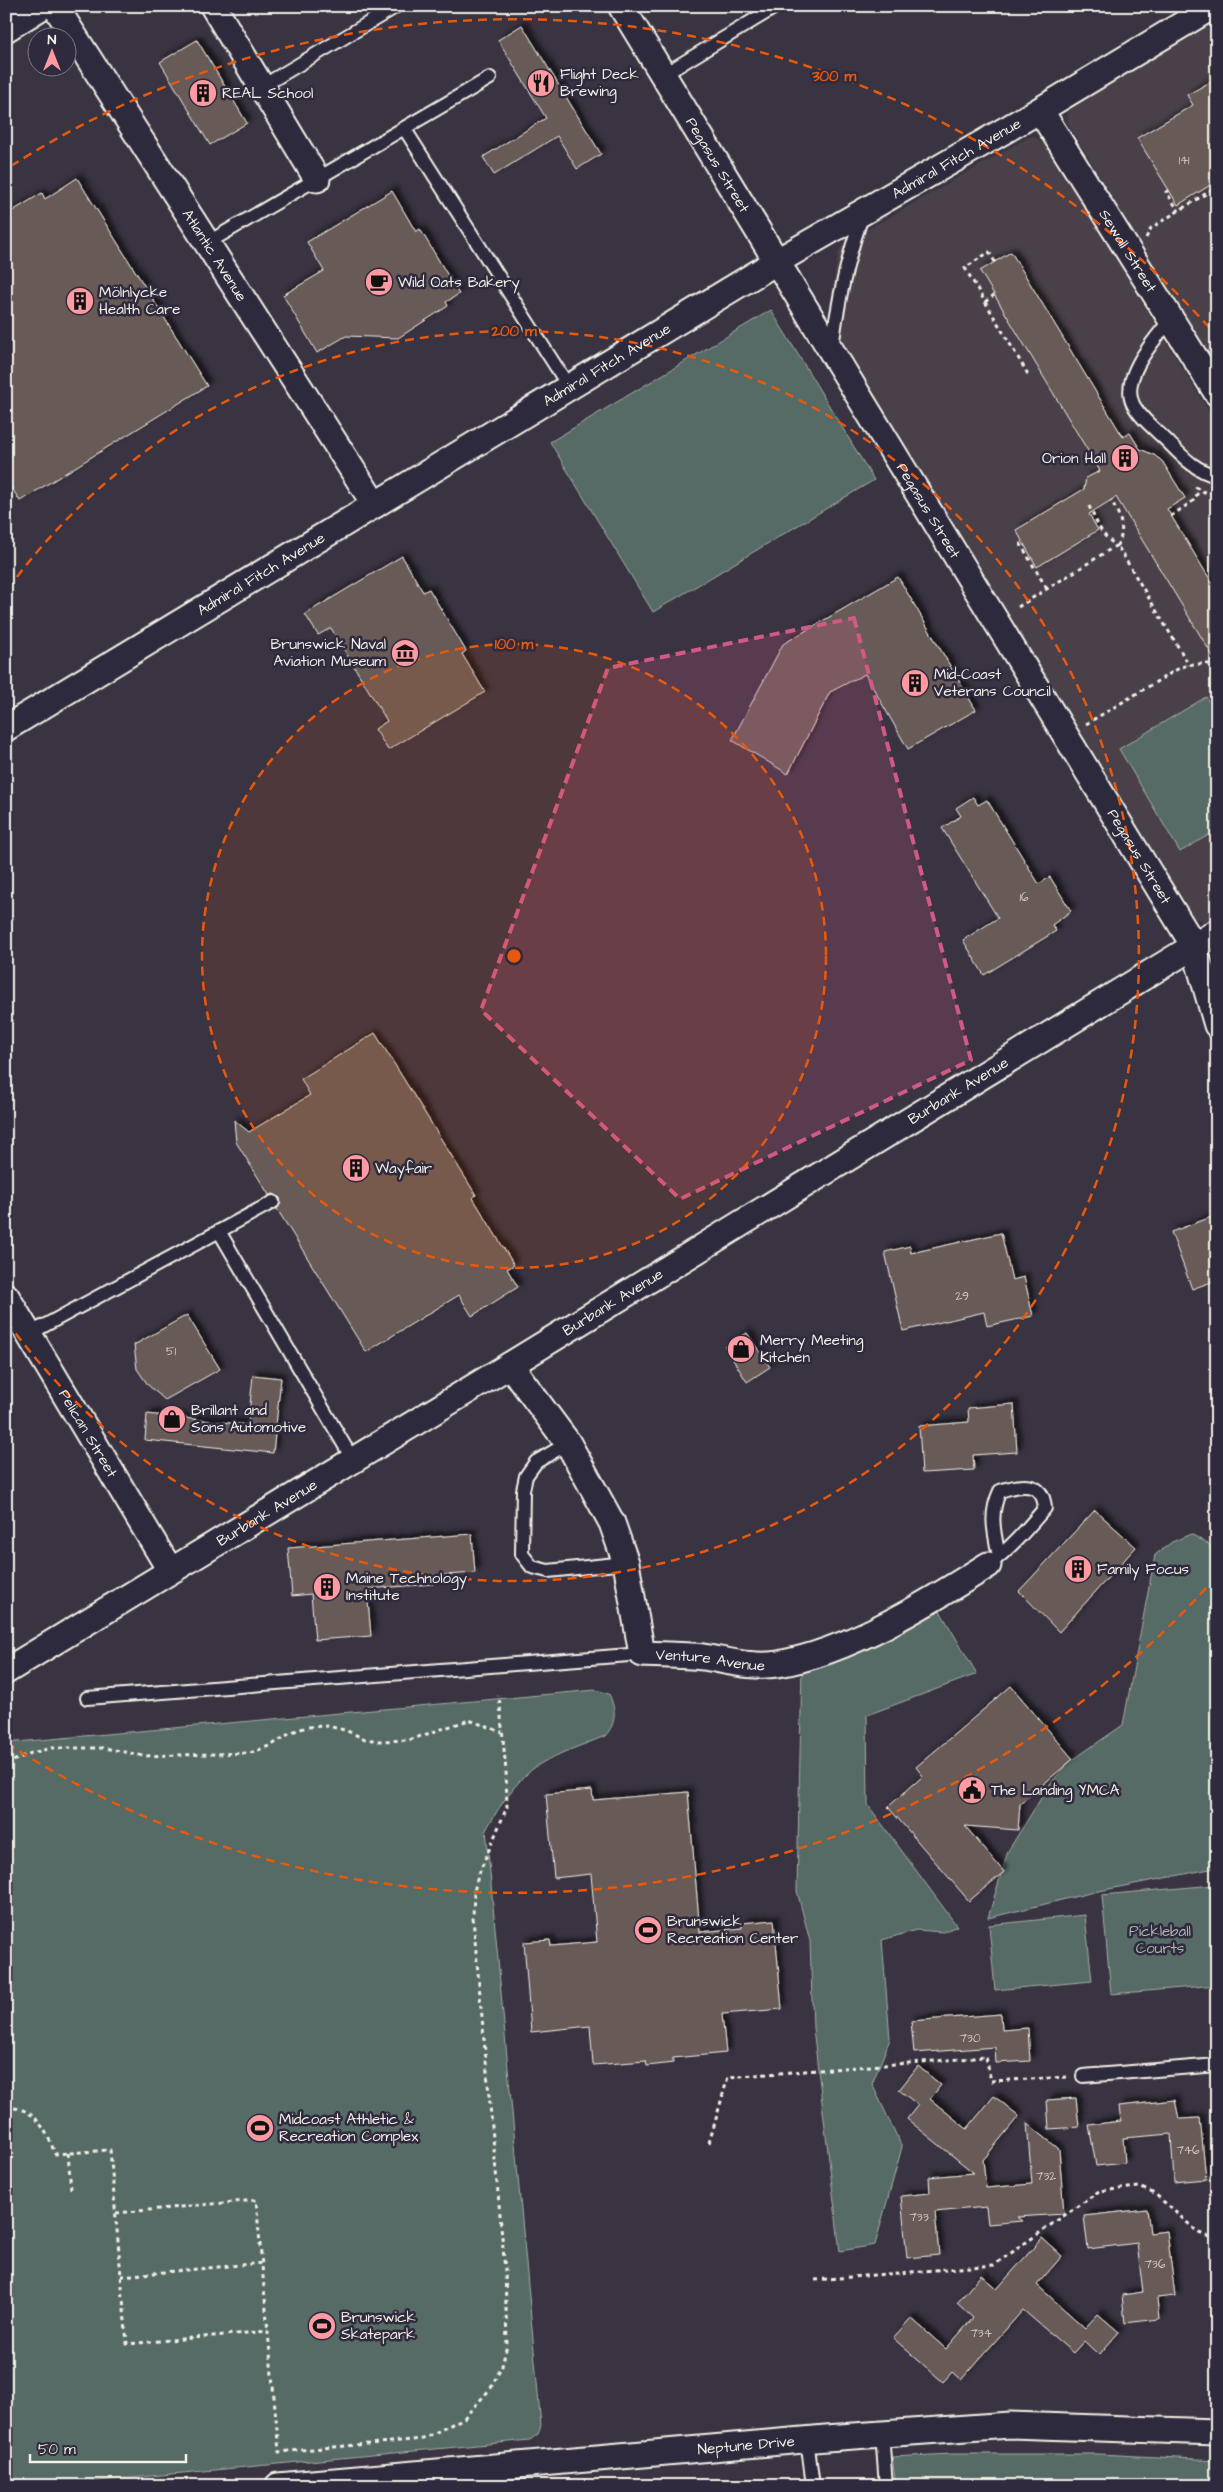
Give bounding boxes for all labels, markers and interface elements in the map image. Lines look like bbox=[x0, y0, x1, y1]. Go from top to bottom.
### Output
north arrow bbox=[28, 28, 78, 78]
text: N bbox=[48, 30, 57, 50]
place label: Flight Deck Brewing bbox=[560, 64, 639, 103]
text: 300 m bbox=[811, 66, 856, 87]
restaurant icon: Flight Deck Brewing bbox=[526, 68, 556, 98]
building icon: REAL School bbox=[188, 78, 218, 108]
place label: REAL School bbox=[222, 83, 313, 104]
street label: Pegasus Street bbox=[681, 113, 755, 216]
street label: Admiral Fitch Avenue bbox=[888, 113, 1025, 204]
house number: 141 bbox=[1178, 152, 1190, 169]
street label: Atlantic Avenue bbox=[177, 205, 252, 305]
street label: Sewall Street bbox=[1094, 205, 1162, 296]
cafe icon: Wild Oats Bakery bbox=[364, 267, 394, 297]
place label: Wild Oats Bakery bbox=[398, 272, 520, 294]
place label: Mölnlycke Health Care bbox=[99, 282, 180, 320]
building icon: Mölnlycke Health Care bbox=[65, 286, 95, 316]
street label: Admiral Fitch Avenue bbox=[539, 318, 674, 411]
text: 200 m bbox=[490, 321, 537, 342]
building icon: Orion Hall bbox=[1110, 443, 1140, 473]
place label: Orion Hall bbox=[1042, 448, 1106, 469]
street label: Pegasus Street bbox=[892, 459, 966, 562]
street label: Admiral Fitch Avenue bbox=[193, 527, 329, 620]
place label: Brunswick Naval Aviation Museum bbox=[270, 634, 386, 672]
text: 100 m bbox=[495, 634, 534, 655]
museum icon: Brunswick Naval Aviation Museum bbox=[390, 638, 420, 668]
place label: Mid-Coast Veterans Council bbox=[934, 664, 1051, 702]
building icon: Mid-Coast Veterans Council bbox=[900, 668, 930, 698]
street label: Pegasus Street bbox=[1102, 805, 1177, 908]
house number: 16 bbox=[1019, 889, 1029, 906]
centre of rings bbox=[505, 947, 523, 965]
street label: Burbank Avenue bbox=[904, 1052, 1012, 1129]
building icon: Wayfair bbox=[341, 1153, 371, 1183]
place label: Wayfair bbox=[375, 1158, 432, 1180]
street label: Burbank Avenue bbox=[558, 1263, 667, 1341]
house number: 29 bbox=[955, 1288, 969, 1305]
place label: Merry Meeting Kitchen bbox=[760, 1330, 864, 1368]
shop icon: Merry Meeting Kitchen bbox=[726, 1334, 756, 1364]
house number: 51 bbox=[166, 1343, 176, 1360]
street label: Pelican Street bbox=[54, 1385, 123, 1481]
place label: Brillant and Sons Automotive bbox=[191, 1400, 306, 1438]
shop icon: Brillant and Sons Automotive bbox=[157, 1404, 187, 1434]
street label: Burbank Avenue bbox=[212, 1474, 321, 1551]
building icon: Family Focus bbox=[1063, 1554, 1093, 1584]
place label: Family Focus bbox=[1097, 1559, 1189, 1581]
place label: Maine Technology Institute bbox=[346, 1568, 467, 1606]
building icon: Maine Technology Institute bbox=[312, 1572, 342, 1602]
street label: Venture Avenue bbox=[655, 1644, 765, 1676]
public building icon: The Landing YMCA bbox=[957, 1775, 987, 1805]
place label: The Landing YMCA bbox=[991, 1780, 1120, 1802]
place label: Brunswick Recreation Center bbox=[667, 1911, 798, 1949]
sports icon: Brunswick Recreation Center bbox=[633, 1915, 663, 1945]
park label: Pickleball Courts bbox=[1129, 1921, 1191, 1959]
house number: 730 bbox=[959, 2030, 981, 2047]
place label: Midcoast Athletic & Recreation Complex bbox=[279, 2109, 419, 2147]
sports icon: Midcoast Athletic & Recreation Complex bbox=[245, 2113, 275, 2143]
house number: 746 bbox=[1176, 2142, 1200, 2159]
house number: 732 bbox=[1036, 2168, 1056, 2185]
house number: 733 bbox=[909, 2209, 929, 2226]
house number: 736 bbox=[1144, 2256, 1166, 2273]
place label: Brunswick Skatepark bbox=[341, 2307, 416, 2345]
sports icon: Brunswick Skatepark bbox=[307, 2311, 337, 2341]
house number: 734 bbox=[970, 2325, 992, 2342]
street label: Neptune Drive bbox=[697, 2430, 796, 2460]
scale bar bbox=[30, 2432, 186, 2464]
text: 50 m bbox=[38, 2439, 76, 2460]

